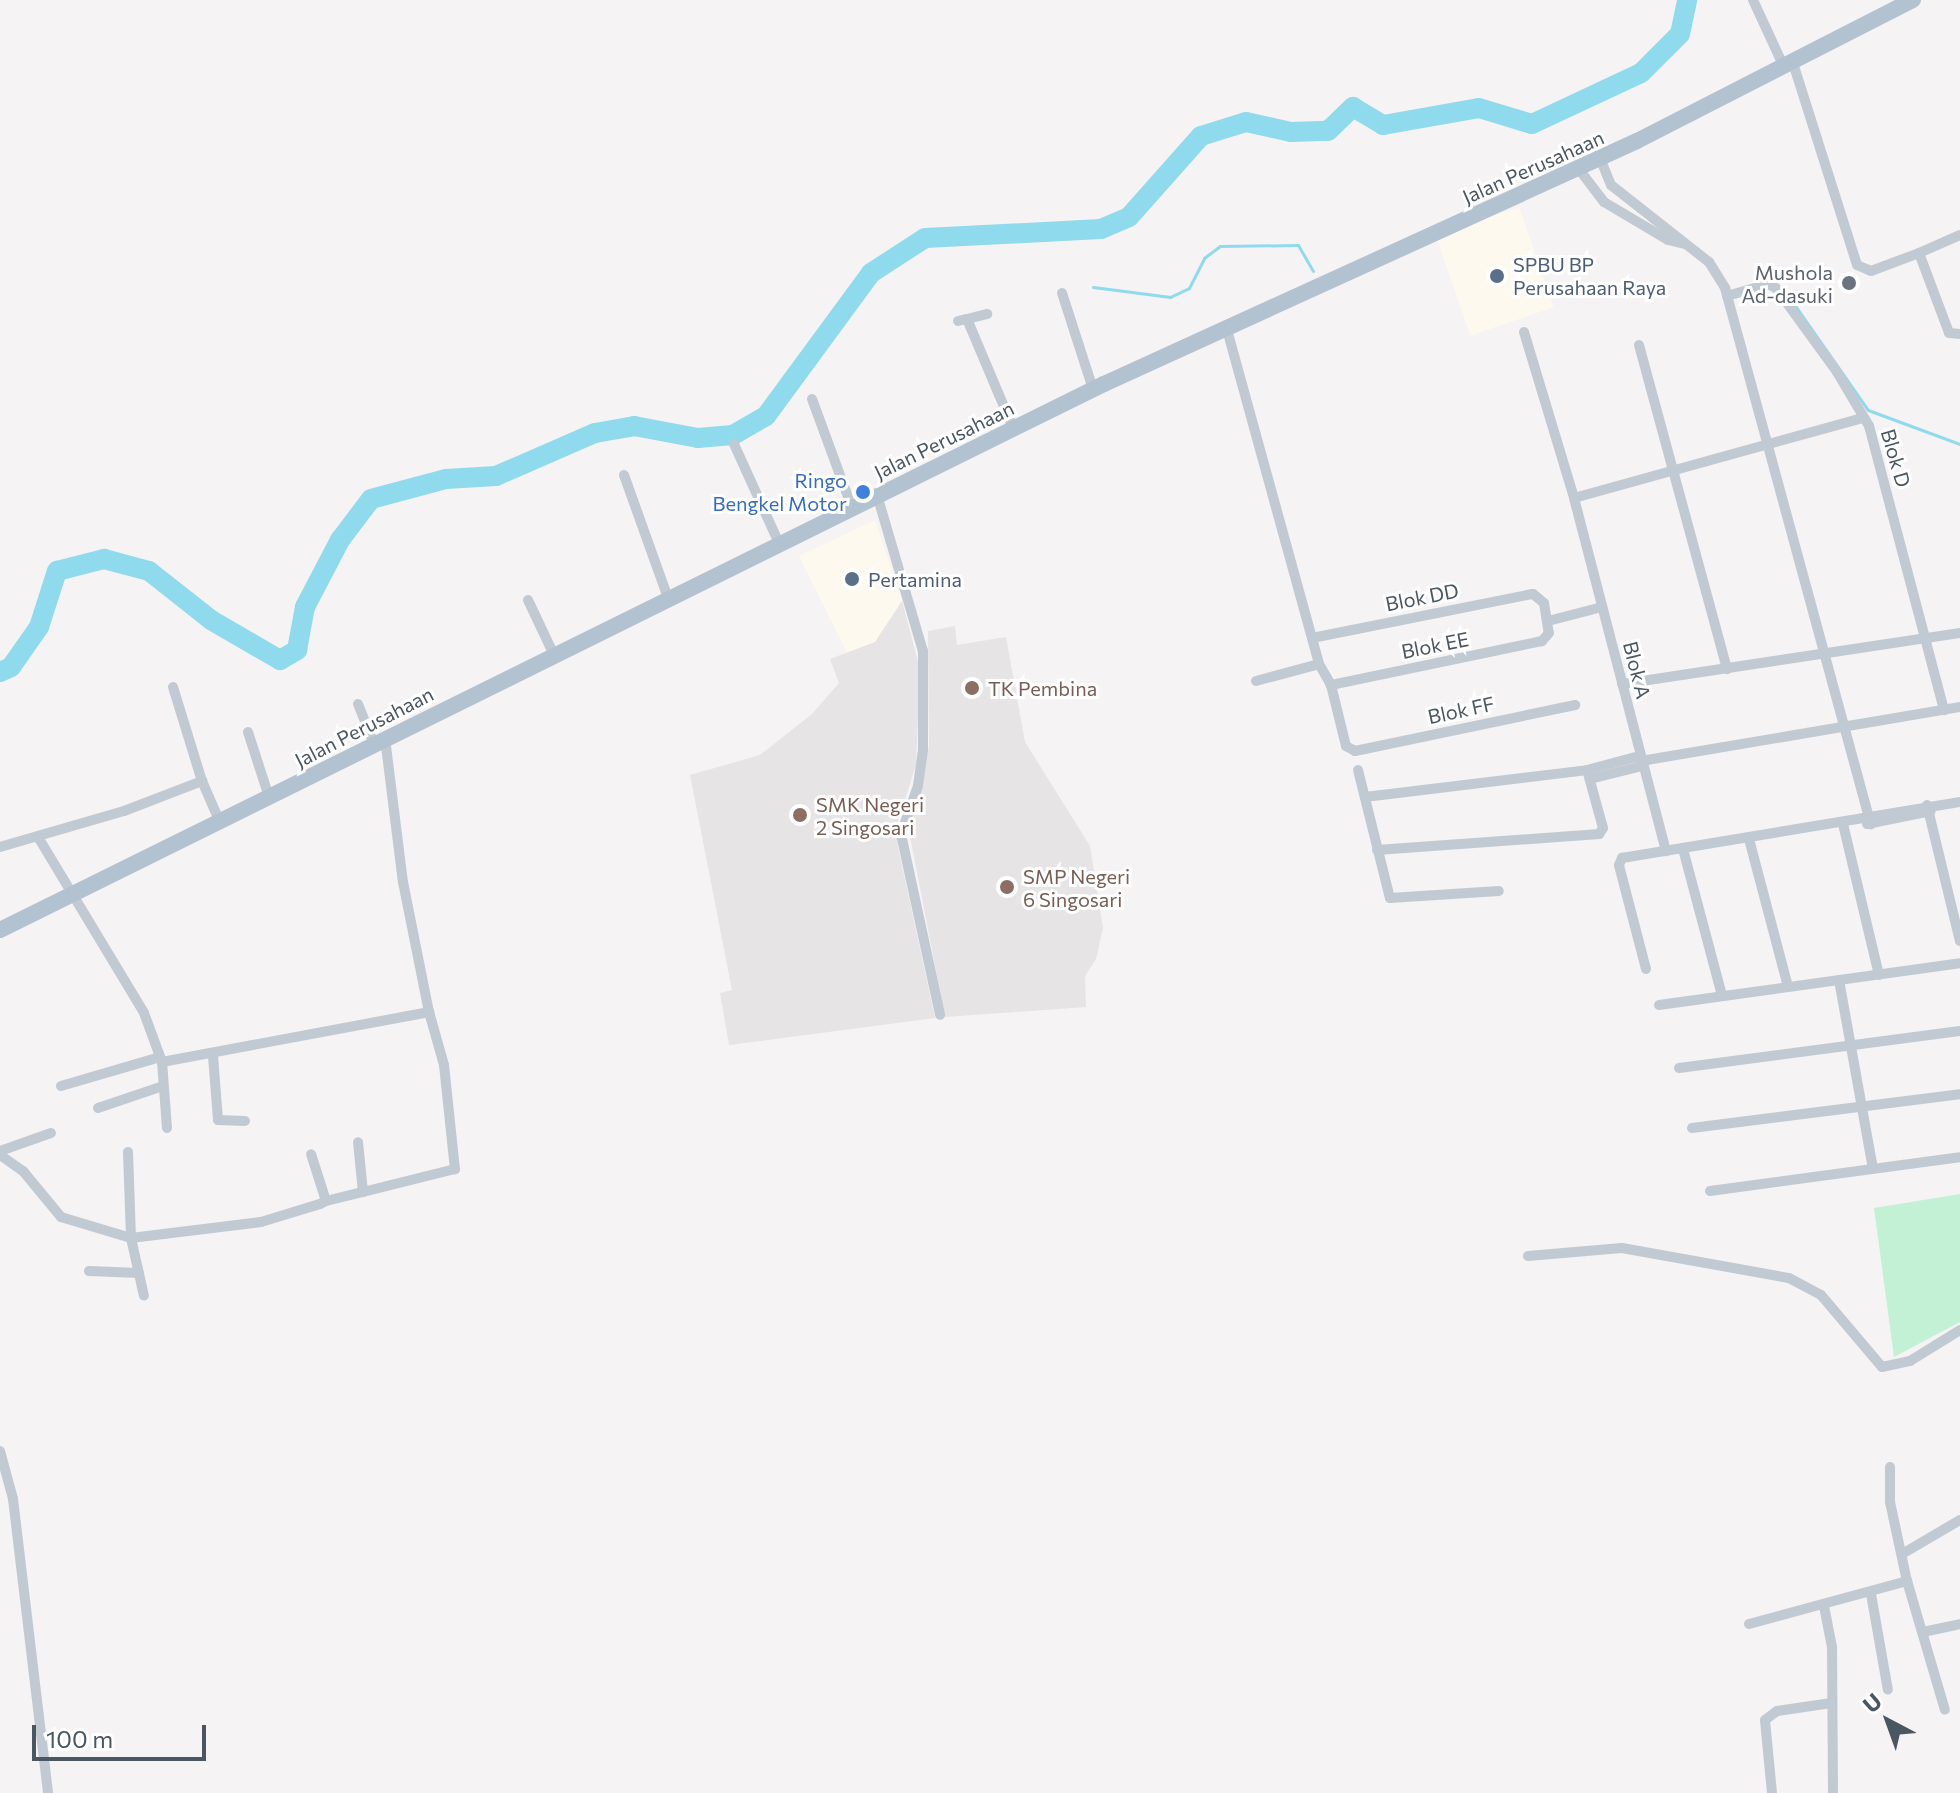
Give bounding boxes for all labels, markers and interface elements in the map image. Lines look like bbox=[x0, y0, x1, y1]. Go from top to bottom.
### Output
street label: Jalan Perusahaan bbox=[1458, 125, 1608, 209]
place label: SPBU BP Perusahaan Raya bbox=[1513, 252, 1666, 299]
place label: Mushola Ad-dasuki bbox=[1741, 260, 1833, 307]
marker: SPBU BP Perusahaan Raya bbox=[1488, 267, 1506, 285]
marker: Mushola Ad-dasuki bbox=[1840, 274, 1858, 292]
street label: Jalan Perusahaan bbox=[870, 396, 1018, 484]
street label: Blok D bbox=[1876, 426, 1916, 490]
place label: Ringo Bengkel Motor bbox=[713, 468, 847, 515]
marker: Ringo Bengkel Motor bbox=[854, 483, 872, 501]
place label: Pertamina bbox=[868, 567, 962, 591]
marker: Pertamina bbox=[843, 570, 861, 588]
street label: Blok DD bbox=[1383, 578, 1461, 616]
street label: Blok EE bbox=[1399, 627, 1471, 663]
street label: Blok A bbox=[1618, 639, 1656, 701]
place label: TK Pembina bbox=[988, 676, 1097, 700]
marker: TK Pembina bbox=[963, 679, 981, 697]
street label: Jalan Perusahaan bbox=[291, 682, 437, 772]
street label: Blok FF bbox=[1425, 691, 1497, 729]
place label: SMK Negeri 2 Singosari bbox=[816, 792, 924, 839]
marker: SMK Negeri 2 Singosari bbox=[791, 806, 809, 824]
place label: SMP Negeri 6 Singosari bbox=[1023, 864, 1130, 911]
marker: SMP Negeri 6 Singosari bbox=[998, 878, 1016, 896]
north arrow bbox=[1848, 1681, 1928, 1761]
text: U bbox=[1857, 1687, 1887, 1718]
scale bar bbox=[36, 1709, 210, 1759]
text: 100 m bbox=[46, 1724, 113, 1753]

